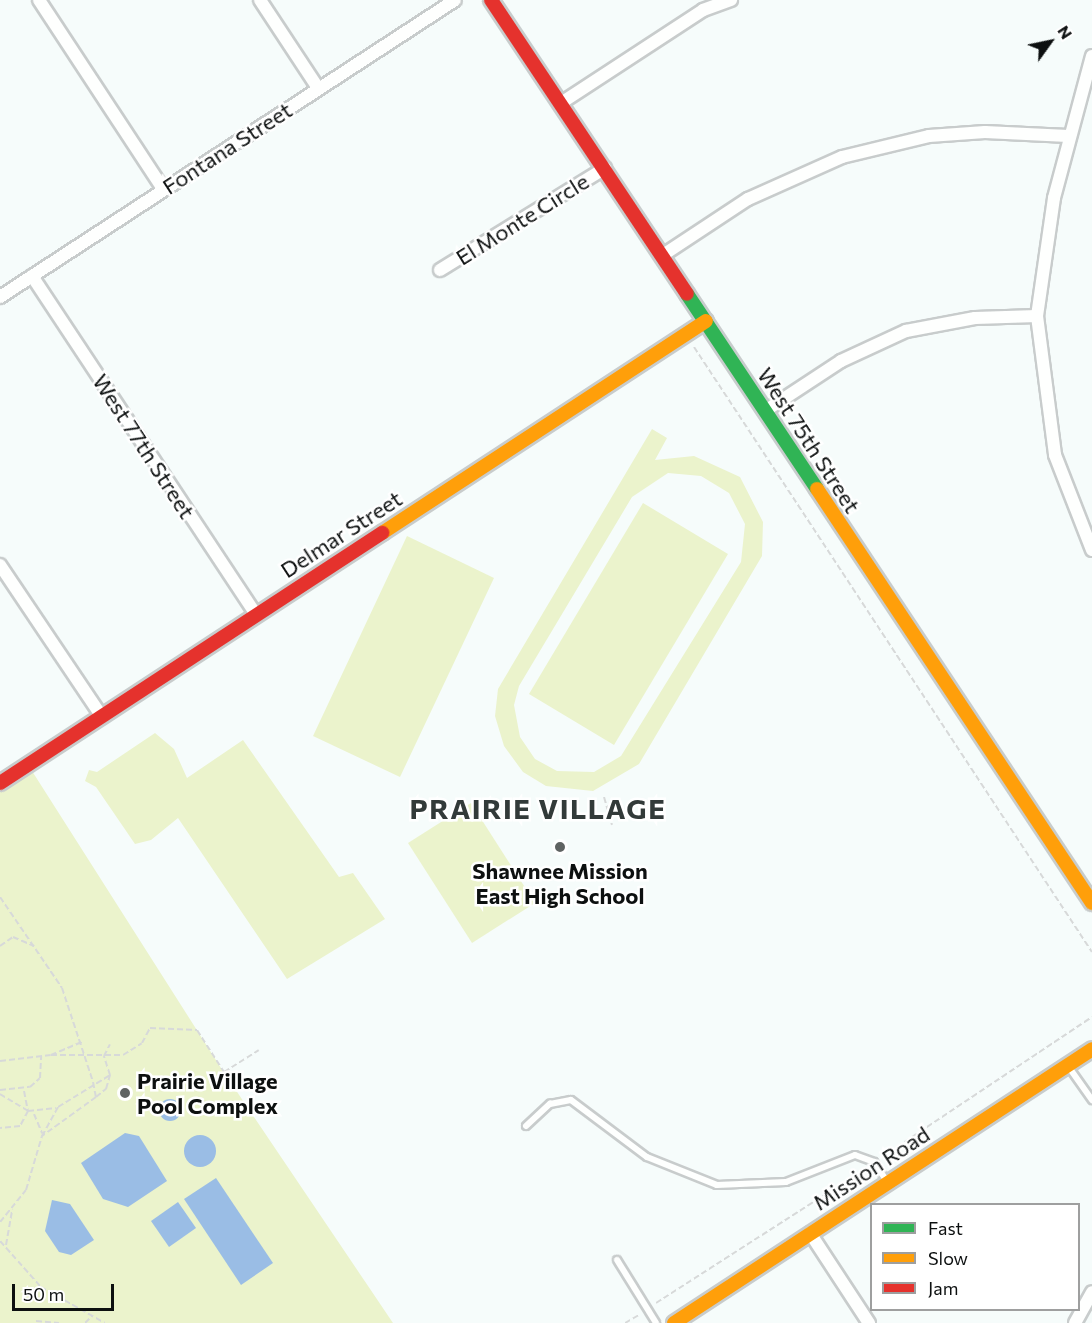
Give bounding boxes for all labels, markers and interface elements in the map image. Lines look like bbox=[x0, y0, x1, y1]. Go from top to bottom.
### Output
north arrow bbox=[1020, 12, 1080, 72]
text: N bbox=[1054, 22, 1077, 42]
street label: Fontana Street bbox=[157, 96, 297, 200]
street label: El Monte Circle bbox=[451, 168, 593, 270]
street label: West 75th Street bbox=[752, 362, 866, 518]
street label: West 77th Street bbox=[87, 369, 201, 523]
street label: Delmar Street bbox=[275, 485, 407, 583]
district label: PRAIRIE VILLAGE bbox=[410, 791, 666, 825]
marker: Shawnee Mission East High School bbox=[553, 840, 567, 854]
place label: Shawnee Mission East High School bbox=[472, 857, 648, 908]
place label: Prairie Village Pool Complex bbox=[137, 1067, 278, 1118]
marker: Prairie Village Pool Complex bbox=[118, 1086, 132, 1100]
street label: Mission Road bbox=[808, 1121, 934, 1215]
legend bbox=[870, 1203, 1080, 1311]
text: Fast bbox=[928, 1217, 963, 1239]
text: Slow bbox=[928, 1247, 968, 1269]
scale bar bbox=[15, 1272, 117, 1310]
text: Jam bbox=[928, 1277, 958, 1299]
text: 50 m bbox=[23, 1283, 64, 1305]

